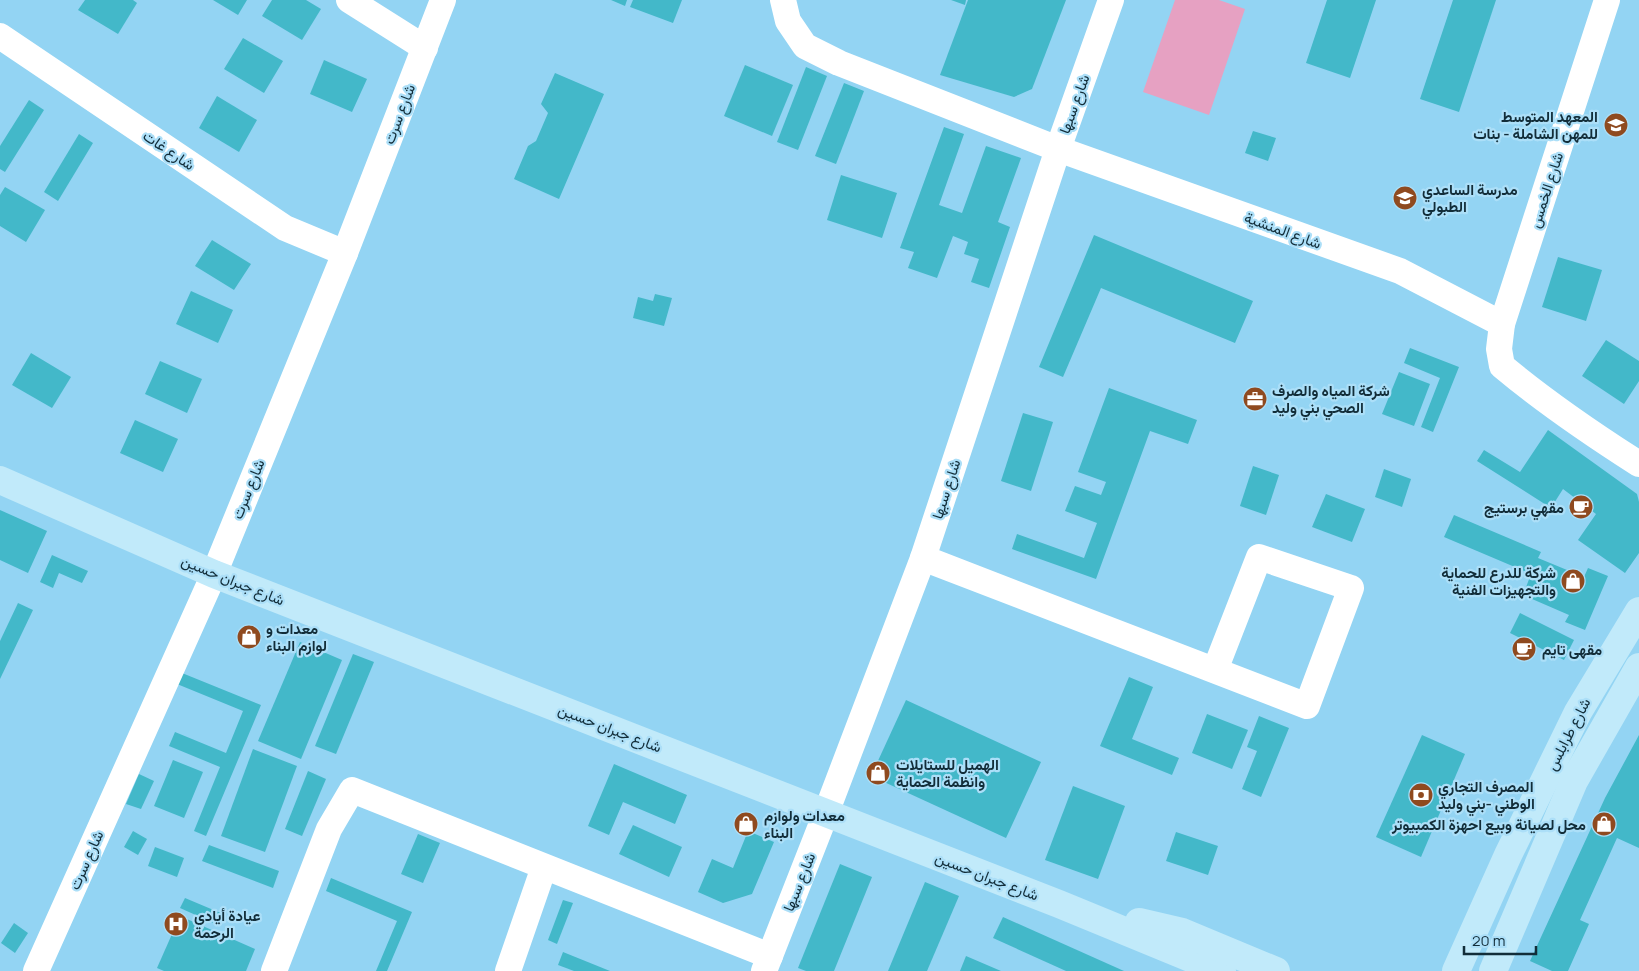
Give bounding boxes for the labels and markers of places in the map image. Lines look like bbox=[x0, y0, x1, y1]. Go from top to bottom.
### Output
place label: المعهد المتوسط للمهن الشاملة - بنات bbox=[1473, 106, 1598, 144]
school or university icon: المعهد المتوسط للمهن الشاملة - بنات bbox=[1603, 112, 1629, 138]
place label: مدرسة الساعدي الطبولي bbox=[1422, 179, 1518, 220]
school or university icon: مدرسة الساعدي الطبولي bbox=[1392, 185, 1418, 211]
place label: شركة المياه والصرف الصحي بني وليد bbox=[1272, 380, 1390, 421]
office icon: شركة المياه والصرف الصحي بني وليد bbox=[1242, 386, 1268, 412]
cafe icon: مقهي برستيج bbox=[1568, 494, 1594, 520]
place label: مقهي برستيج bbox=[1484, 497, 1564, 521]
place label: شركة للدرع للحماية والتجهيزات الفنية bbox=[1441, 562, 1556, 600]
shop icon: شركة للدرع للحماية والتجهيزات الفنية bbox=[1560, 568, 1586, 594]
place label: معدات و لوازم البناء bbox=[266, 618, 327, 656]
shop icon: معدات و لوازم البناء bbox=[236, 624, 262, 650]
cafe icon: مقهى تايم bbox=[1511, 636, 1537, 662]
place label: مقهى تايم bbox=[1542, 639, 1602, 660]
place label: الهميل للستايلات وانظمة الحماية bbox=[896, 754, 999, 792]
shop icon: الهميل للستايلات وانظمة الحماية bbox=[865, 760, 891, 786]
place label: المصرف التجاري الوطني -بني وليد bbox=[1438, 776, 1535, 817]
bank icon: المصرف التجاري الوطني -بني وليد bbox=[1408, 782, 1434, 808]
place label: معدات ولوازم البناء bbox=[764, 805, 845, 843]
shop icon: معدات ولوازم البناء bbox=[733, 811, 759, 837]
shop icon: محل لصيانة وبيع احهزة الكمبيوتر bbox=[1591, 811, 1617, 837]
place label: محل لصيانة وبيع احهزة الكمبيوتر bbox=[1391, 814, 1586, 835]
place label: عيادة أيادي الرحمة bbox=[194, 905, 260, 943]
hospital icon: عيادة أيادي الرحمة bbox=[163, 911, 189, 937]

